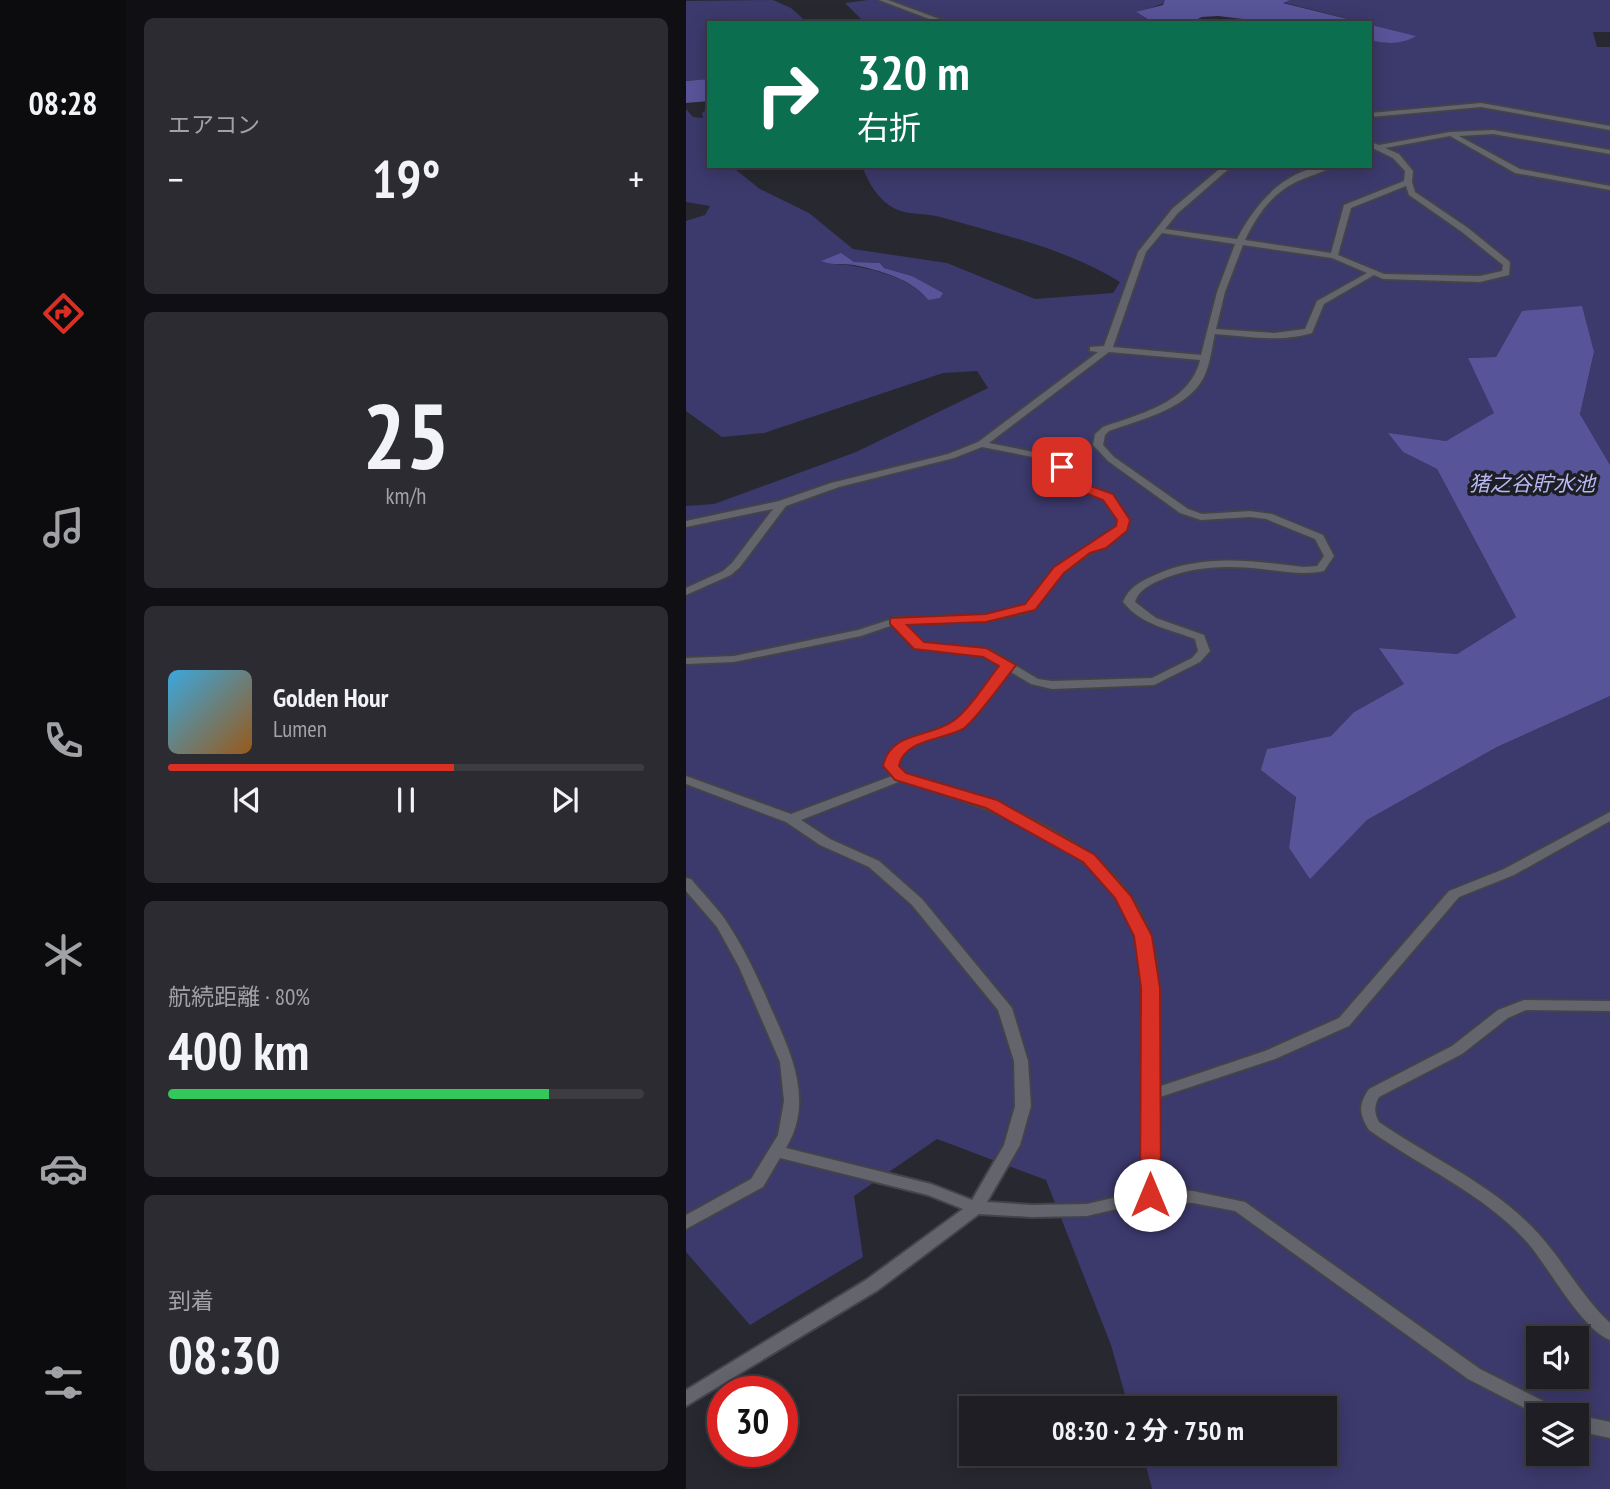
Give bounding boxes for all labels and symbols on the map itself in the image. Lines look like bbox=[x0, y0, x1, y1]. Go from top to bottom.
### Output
pin bbox=[1032, 437, 1092, 497]
water label: 猪之谷貯水池 bbox=[1469, 470, 1597, 497]
position arrow bbox=[1113, 1158, 1187, 1232]
speed limit sign: 30 bbox=[707, 1376, 798, 1467]

